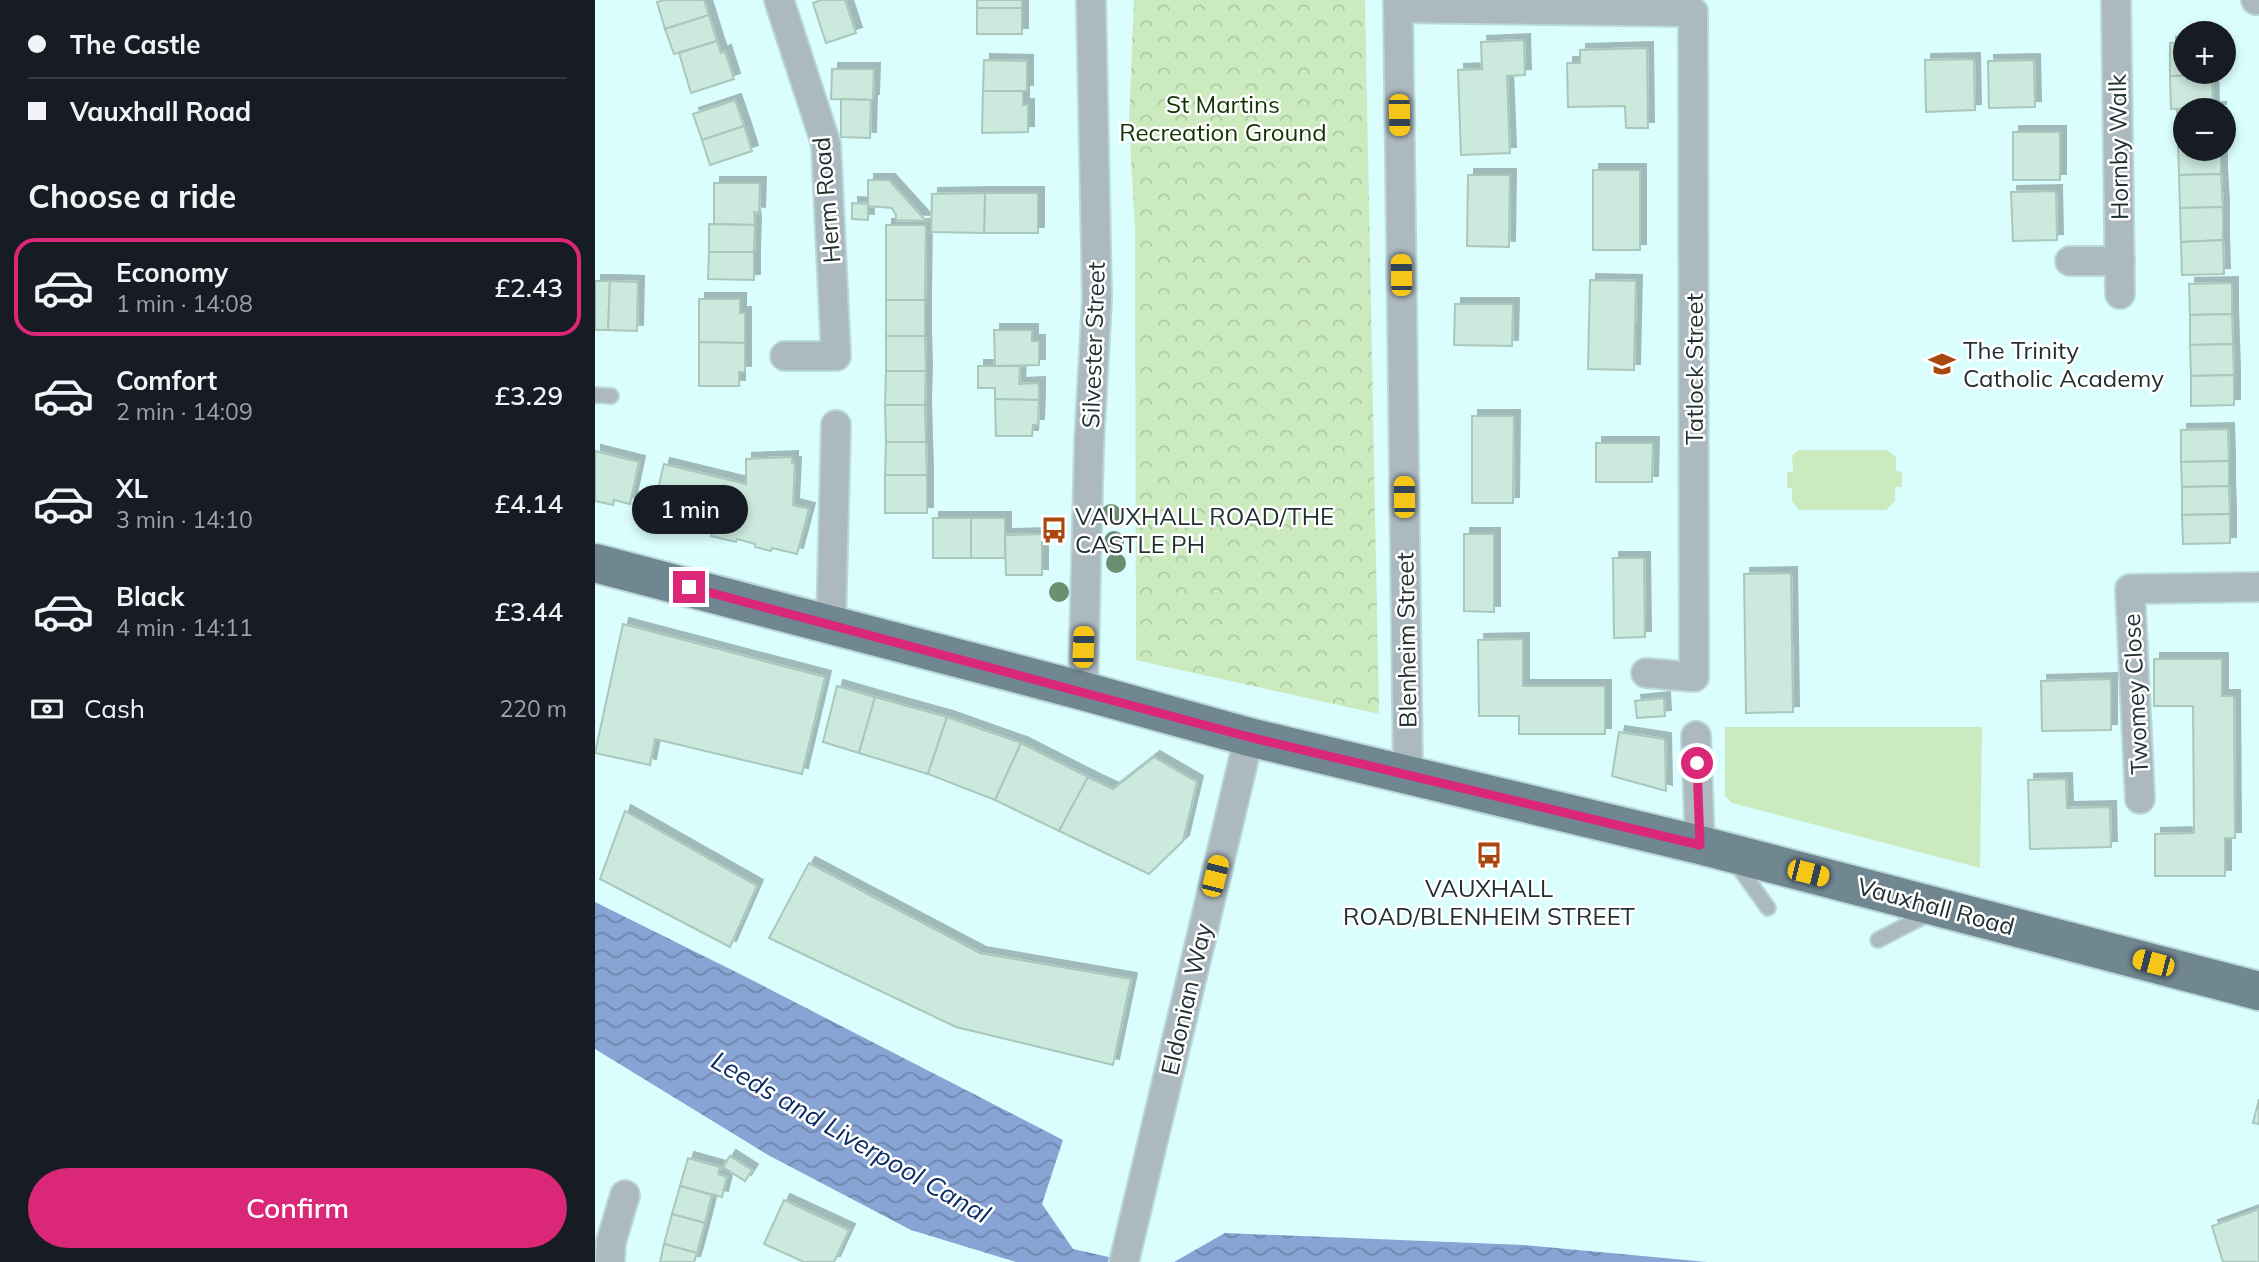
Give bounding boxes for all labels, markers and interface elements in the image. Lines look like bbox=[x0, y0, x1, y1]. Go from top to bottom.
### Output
map controls bbox=[2173, 21, 2236, 161]
button: + bbox=[2173, 21, 2236, 84]
text: The Castle bbox=[70, 28, 200, 61]
street label: Hornby Walk bbox=[2102, 73, 2134, 220]
park label: St Martins Recreation Ground bbox=[1119, 89, 1327, 147]
car bbox=[1389, 94, 1410, 136]
text: Vauxhall Road bbox=[70, 95, 251, 128]
button: − bbox=[2173, 98, 2236, 161]
street label: Herm Road bbox=[806, 136, 846, 264]
text: Choose a ride bbox=[28, 176, 236, 216]
car bbox=[1391, 254, 1412, 296]
icon: car bbox=[32, 256, 95, 319]
text: Economy bbox=[116, 256, 228, 289]
street label: Silvester Street bbox=[1075, 261, 1111, 429]
text: £2.43 bbox=[494, 271, 563, 304]
text: 1 min · 14:08 bbox=[116, 289, 253, 318]
street label: Tatlock Street bbox=[1679, 293, 1709, 445]
place label: The Trinity Catholic Academy bbox=[1963, 335, 2164, 393]
school or university icon: The Trinity Catholic Academy bbox=[1927, 349, 1957, 379]
icon: car bbox=[32, 364, 95, 427]
text: Comfort bbox=[116, 364, 217, 397]
text: £3.29 bbox=[494, 379, 563, 412]
text: 2 min · 14:09 bbox=[116, 397, 253, 426]
icon: car bbox=[32, 472, 95, 535]
text: XL bbox=[116, 472, 148, 505]
car bbox=[1394, 476, 1415, 518]
callout: 1 min bbox=[631, 486, 747, 534]
text: £4.14 bbox=[494, 487, 563, 520]
text: 1 min bbox=[660, 495, 720, 524]
place label: VAUXHALL ROAD/THE CASTLE PH bbox=[1075, 501, 1334, 559]
text: 3 min · 14:10 bbox=[116, 505, 253, 534]
bus stop icon: VAUXHALL ROAD/THE CASTLE PH bbox=[1039, 515, 1069, 545]
street label: Blenheim Street bbox=[1389, 552, 1423, 728]
route end bbox=[673, 571, 705, 603]
icon: car bbox=[32, 580, 95, 643]
text: Black bbox=[116, 580, 184, 613]
text: £3.44 bbox=[494, 595, 563, 628]
text: 4 min · 14:11 bbox=[116, 613, 253, 642]
street label: Twomey Close bbox=[2116, 613, 2154, 775]
car bbox=[1072, 626, 1095, 668]
icon: cash bbox=[28, 690, 66, 728]
text: Cash bbox=[84, 692, 145, 725]
text: 220 m bbox=[499, 694, 567, 723]
route start bbox=[1681, 747, 1713, 779]
bus stop icon: VAUXHALL ROAD/BLENHEIM STREET bbox=[1474, 840, 1504, 870]
car bbox=[1200, 853, 1231, 899]
car bbox=[1786, 858, 1831, 888]
street label: Vauxhall Road bbox=[1854, 871, 2018, 941]
place label: VAUXHALL ROAD/BLENHEIM STREET bbox=[1343, 873, 1636, 931]
street label: Eldonian Way bbox=[1154, 920, 1218, 1078]
car bbox=[2130, 947, 2177, 979]
water label: Leeds and Liverpool Canal bbox=[706, 1044, 997, 1231]
button: Confirm bbox=[28, 1168, 567, 1248]

